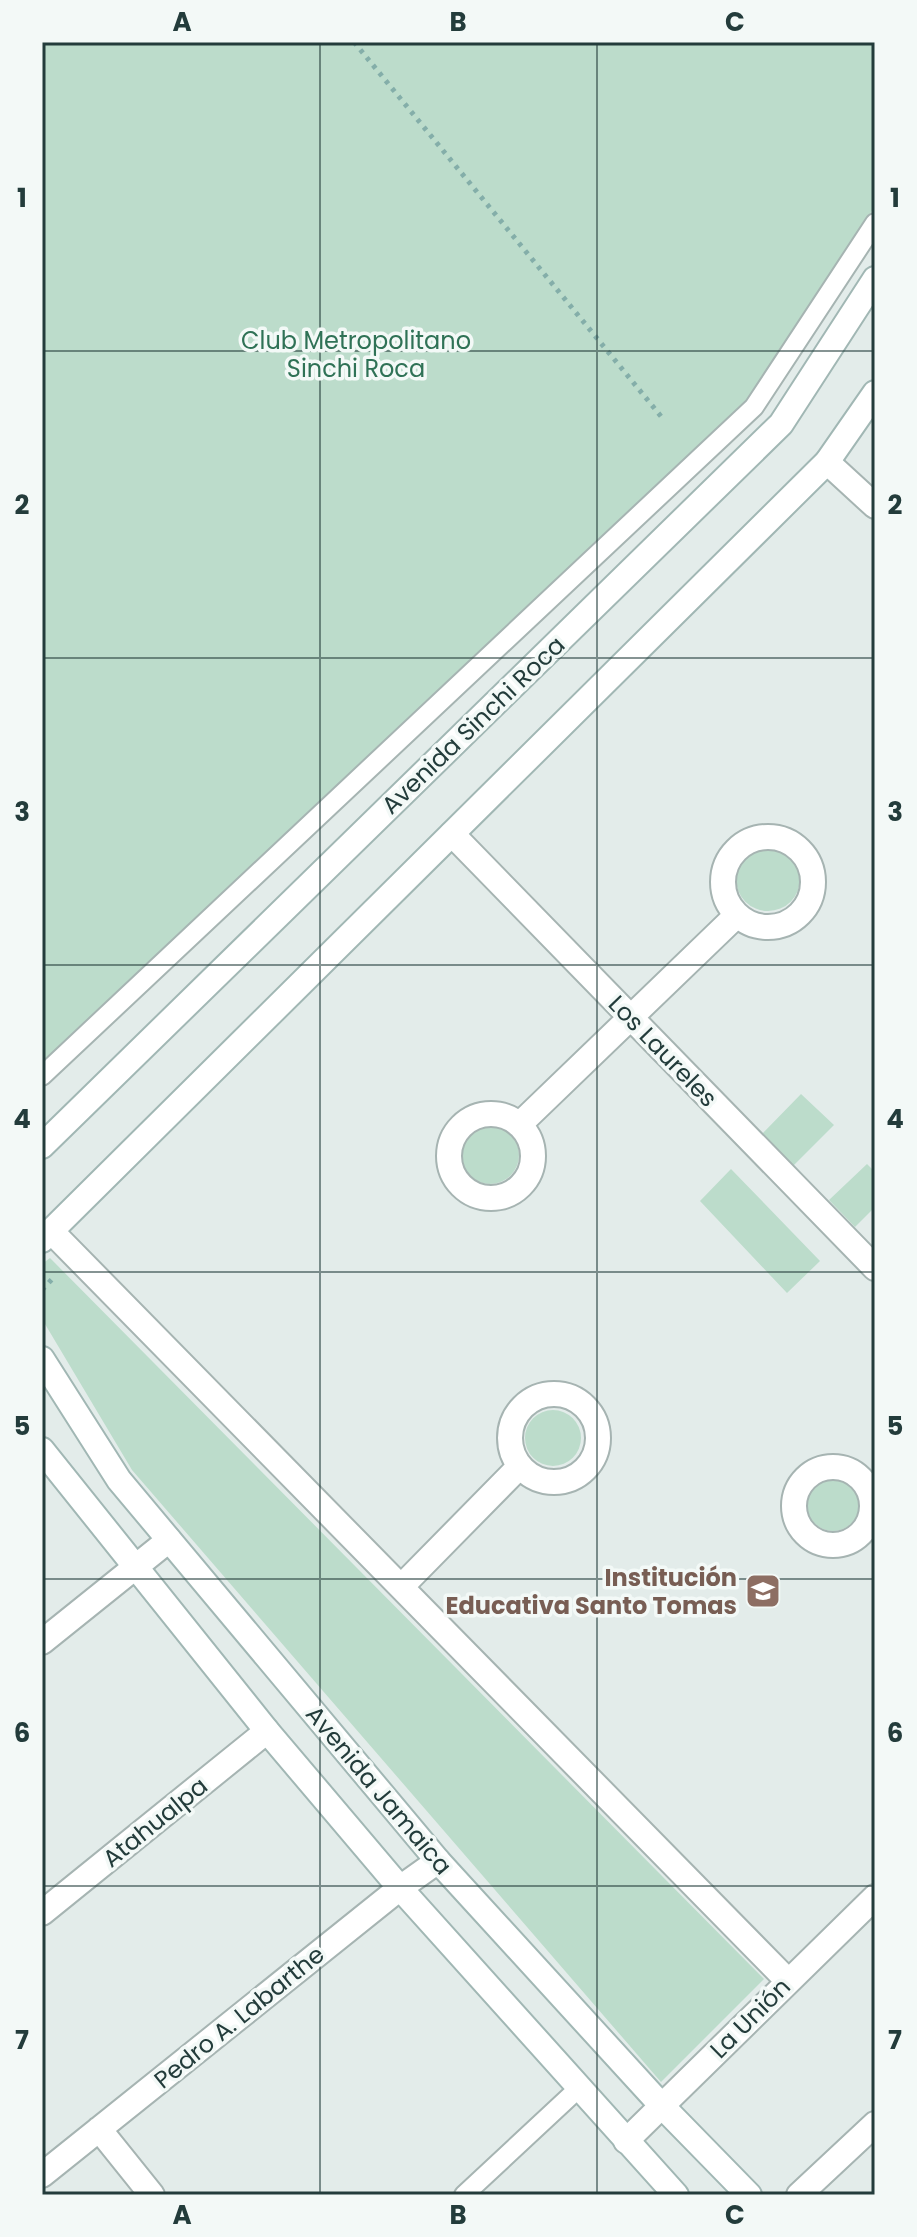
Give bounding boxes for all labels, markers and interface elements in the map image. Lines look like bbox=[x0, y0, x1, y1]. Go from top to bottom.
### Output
text: A bbox=[172, 4, 192, 40]
text: B bbox=[449, 4, 467, 40]
text: C bbox=[725, 4, 745, 40]
text: 1 bbox=[17, 180, 27, 216]
text: 1 bbox=[890, 180, 900, 216]
park label: Club Metropolitano Sinchi Roca bbox=[241, 324, 471, 385]
text: 2 bbox=[15, 487, 30, 523]
text: 2 bbox=[888, 487, 903, 523]
street label: Avenida Sinchi Roca bbox=[374, 629, 572, 821]
text: 3 bbox=[14, 794, 30, 830]
text: 3 bbox=[887, 794, 903, 830]
street label: Los Laureles bbox=[601, 988, 725, 1114]
text: 4 bbox=[13, 1101, 31, 1137]
text: 4 bbox=[886, 1101, 904, 1137]
text: 5 bbox=[14, 1408, 30, 1444]
text: 5 bbox=[887, 1408, 903, 1444]
place label: Institución Educativa Santo Tomas bbox=[446, 1561, 737, 1622]
school or university icon: Institución Educativa Santo Tomas bbox=[744, 1572, 782, 1610]
street label: Avenida Jamaica bbox=[298, 1698, 460, 1882]
text: 6 bbox=[14, 1715, 30, 1751]
text: 6 bbox=[887, 1715, 903, 1751]
street label: Atahualpa bbox=[95, 1769, 215, 1875]
street label: Pedro A. Labarthe bbox=[147, 1938, 331, 2096]
street label: La Unión bbox=[703, 1971, 797, 2065]
text: 7 bbox=[15, 2022, 29, 2058]
text: 7 bbox=[888, 2022, 902, 2058]
text: A bbox=[172, 2197, 192, 2233]
text: B bbox=[449, 2197, 467, 2233]
text: C bbox=[725, 2197, 745, 2233]

